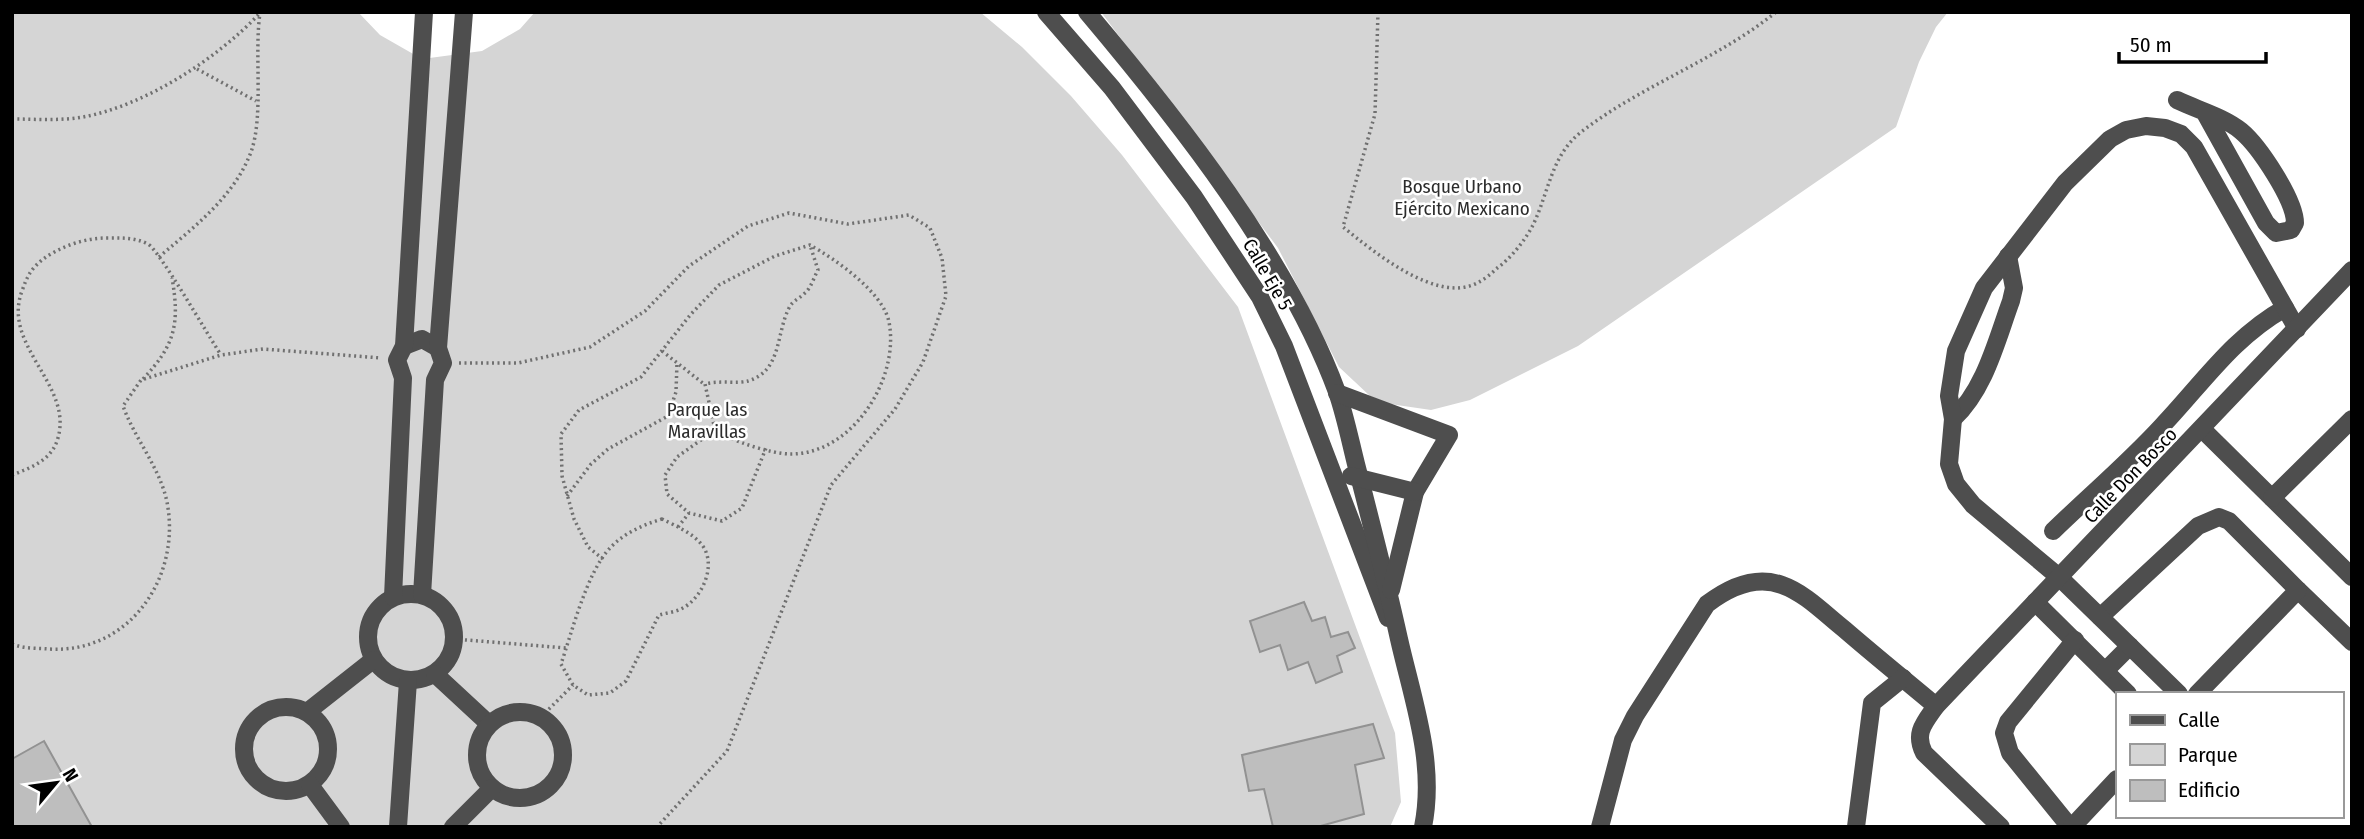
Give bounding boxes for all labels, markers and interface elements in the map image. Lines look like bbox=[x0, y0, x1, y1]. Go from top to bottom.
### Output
scale bar bbox=[2119, 21, 2266, 65]
text: 50 m bbox=[2130, 32, 2172, 58]
park label: Bosque Urbano Ejército Mexicano bbox=[1394, 175, 1530, 220]
street label: Calle Eje 5 bbox=[1238, 234, 1297, 314]
park label: Parque las Maravillas bbox=[667, 398, 747, 443]
street label: Calle Don Bosco bbox=[2079, 423, 2182, 528]
legend bbox=[2116, 692, 2343, 818]
text: Calle bbox=[2178, 707, 2220, 733]
text: Parque bbox=[2178, 742, 2238, 768]
north arrow bbox=[21, 748, 91, 818]
text: N bbox=[58, 764, 83, 786]
text: Edificio bbox=[2178, 777, 2240, 803]

